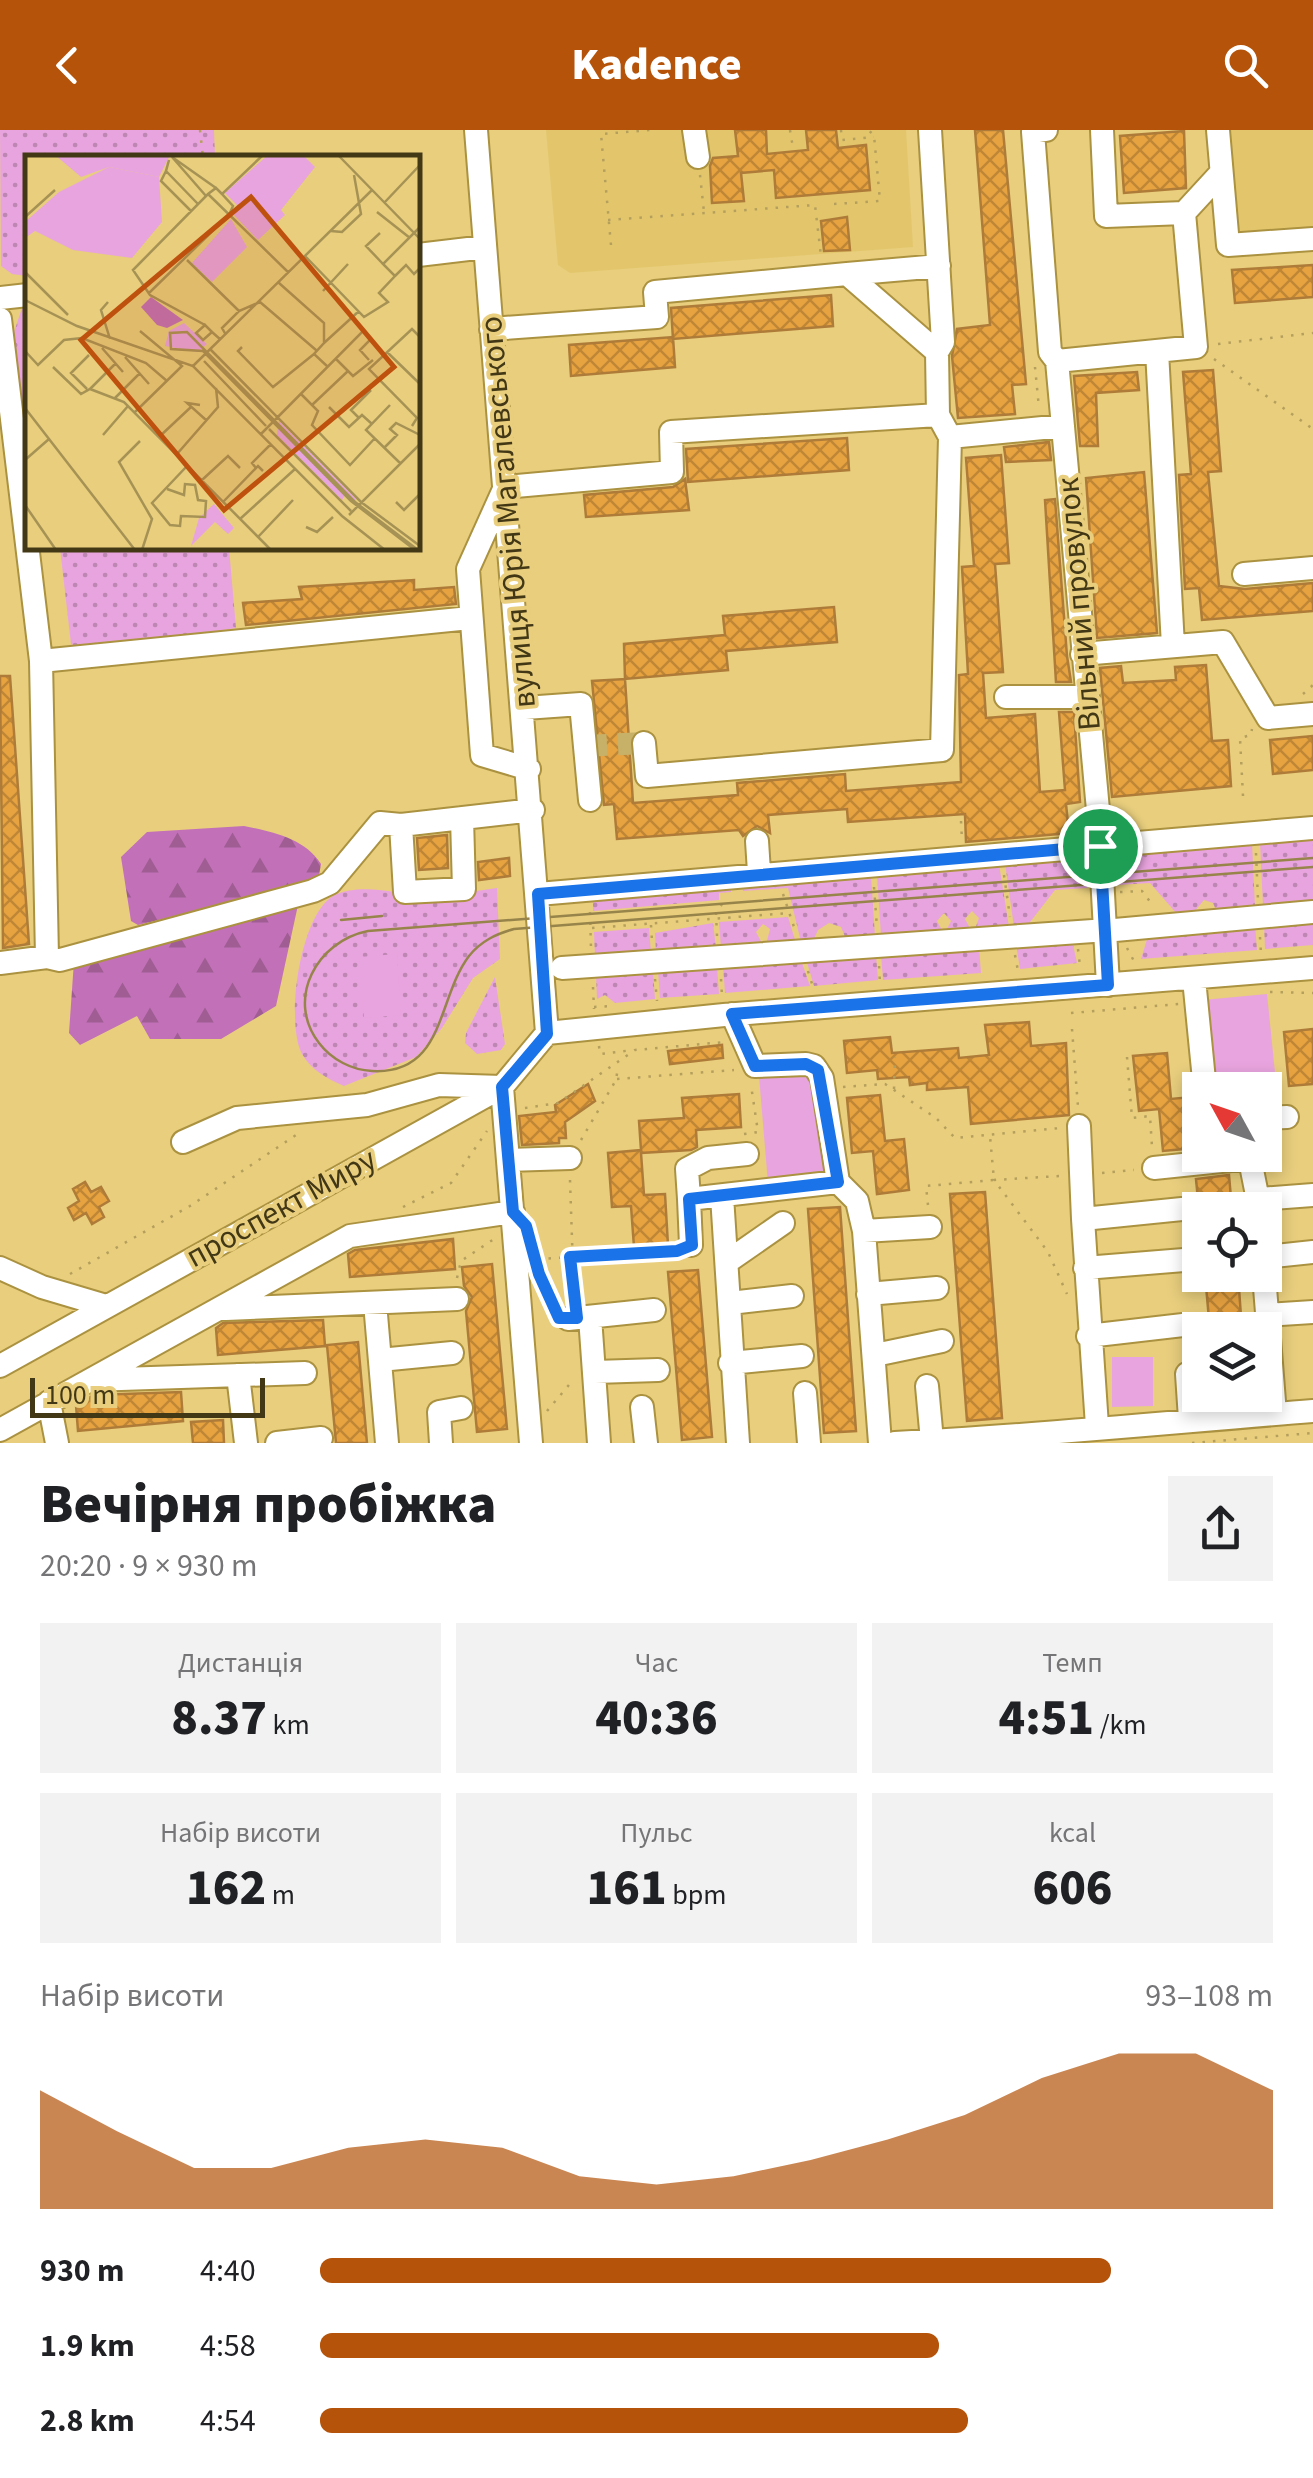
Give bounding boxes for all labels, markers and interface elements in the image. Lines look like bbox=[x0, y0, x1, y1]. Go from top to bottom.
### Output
text: Kadence bbox=[571, 33, 742, 97]
icon: back bbox=[40, 38, 95, 93]
icon: search bbox=[1218, 38, 1273, 93]
inset map bbox=[25, 155, 420, 550]
street label: вулиця Юрія Магалевського bbox=[468, 314, 548, 710]
street label: Вільний провулок bbox=[1045, 475, 1113, 732]
pin bbox=[1058, 804, 1143, 889]
icon: arrive bbox=[1073, 819, 1128, 874]
north arrow bbox=[1182, 1072, 1282, 1172]
map controls bbox=[1182, 1072, 1282, 1412]
street label: проспект Миру bbox=[177, 1137, 385, 1279]
button: locate bbox=[1182, 1192, 1282, 1292]
button: layers bbox=[1182, 1312, 1282, 1412]
scale bar bbox=[30, 1373, 265, 1418]
text: 100 m bbox=[45, 1375, 116, 1415]
text: Вечірня пробіжка bbox=[40, 1466, 496, 1544]
button: share bbox=[1168, 1476, 1273, 1581]
text: 20:20 · 9 × 930 m bbox=[40, 1543, 258, 1589]
text: Дистанція bbox=[178, 1643, 303, 1683]
text: Час bbox=[635, 1643, 678, 1683]
text: Темп bbox=[1042, 1643, 1103, 1683]
text: 8.37 bbox=[171, 1683, 267, 1754]
text: 40:36 bbox=[595, 1683, 718, 1754]
text: 4:51 bbox=[998, 1683, 1094, 1754]
text: km bbox=[267, 1705, 310, 1745]
text: /km bbox=[1094, 1705, 1147, 1745]
text: Набір висоти bbox=[160, 1813, 321, 1853]
text: Пульс bbox=[620, 1813, 693, 1853]
text: kcal bbox=[1049, 1813, 1096, 1853]
text: 162 bbox=[186, 1853, 266, 1924]
text: 161 bbox=[587, 1853, 667, 1924]
text: 606 bbox=[1032, 1853, 1113, 1924]
text: m bbox=[266, 1875, 295, 1915]
text: bpm bbox=[667, 1875, 726, 1915]
text: Набір висоти bbox=[40, 1973, 224, 2019]
text: 93–108 m bbox=[1145, 1973, 1273, 2019]
text: 930 m bbox=[40, 2248, 125, 2294]
text: 4:40 bbox=[200, 2248, 256, 2294]
text: 1.9 km bbox=[40, 2323, 135, 2369]
text: 4:58 bbox=[200, 2323, 256, 2369]
text: 2.8 km bbox=[40, 2398, 135, 2444]
text: 4:54 bbox=[200, 2398, 256, 2444]

